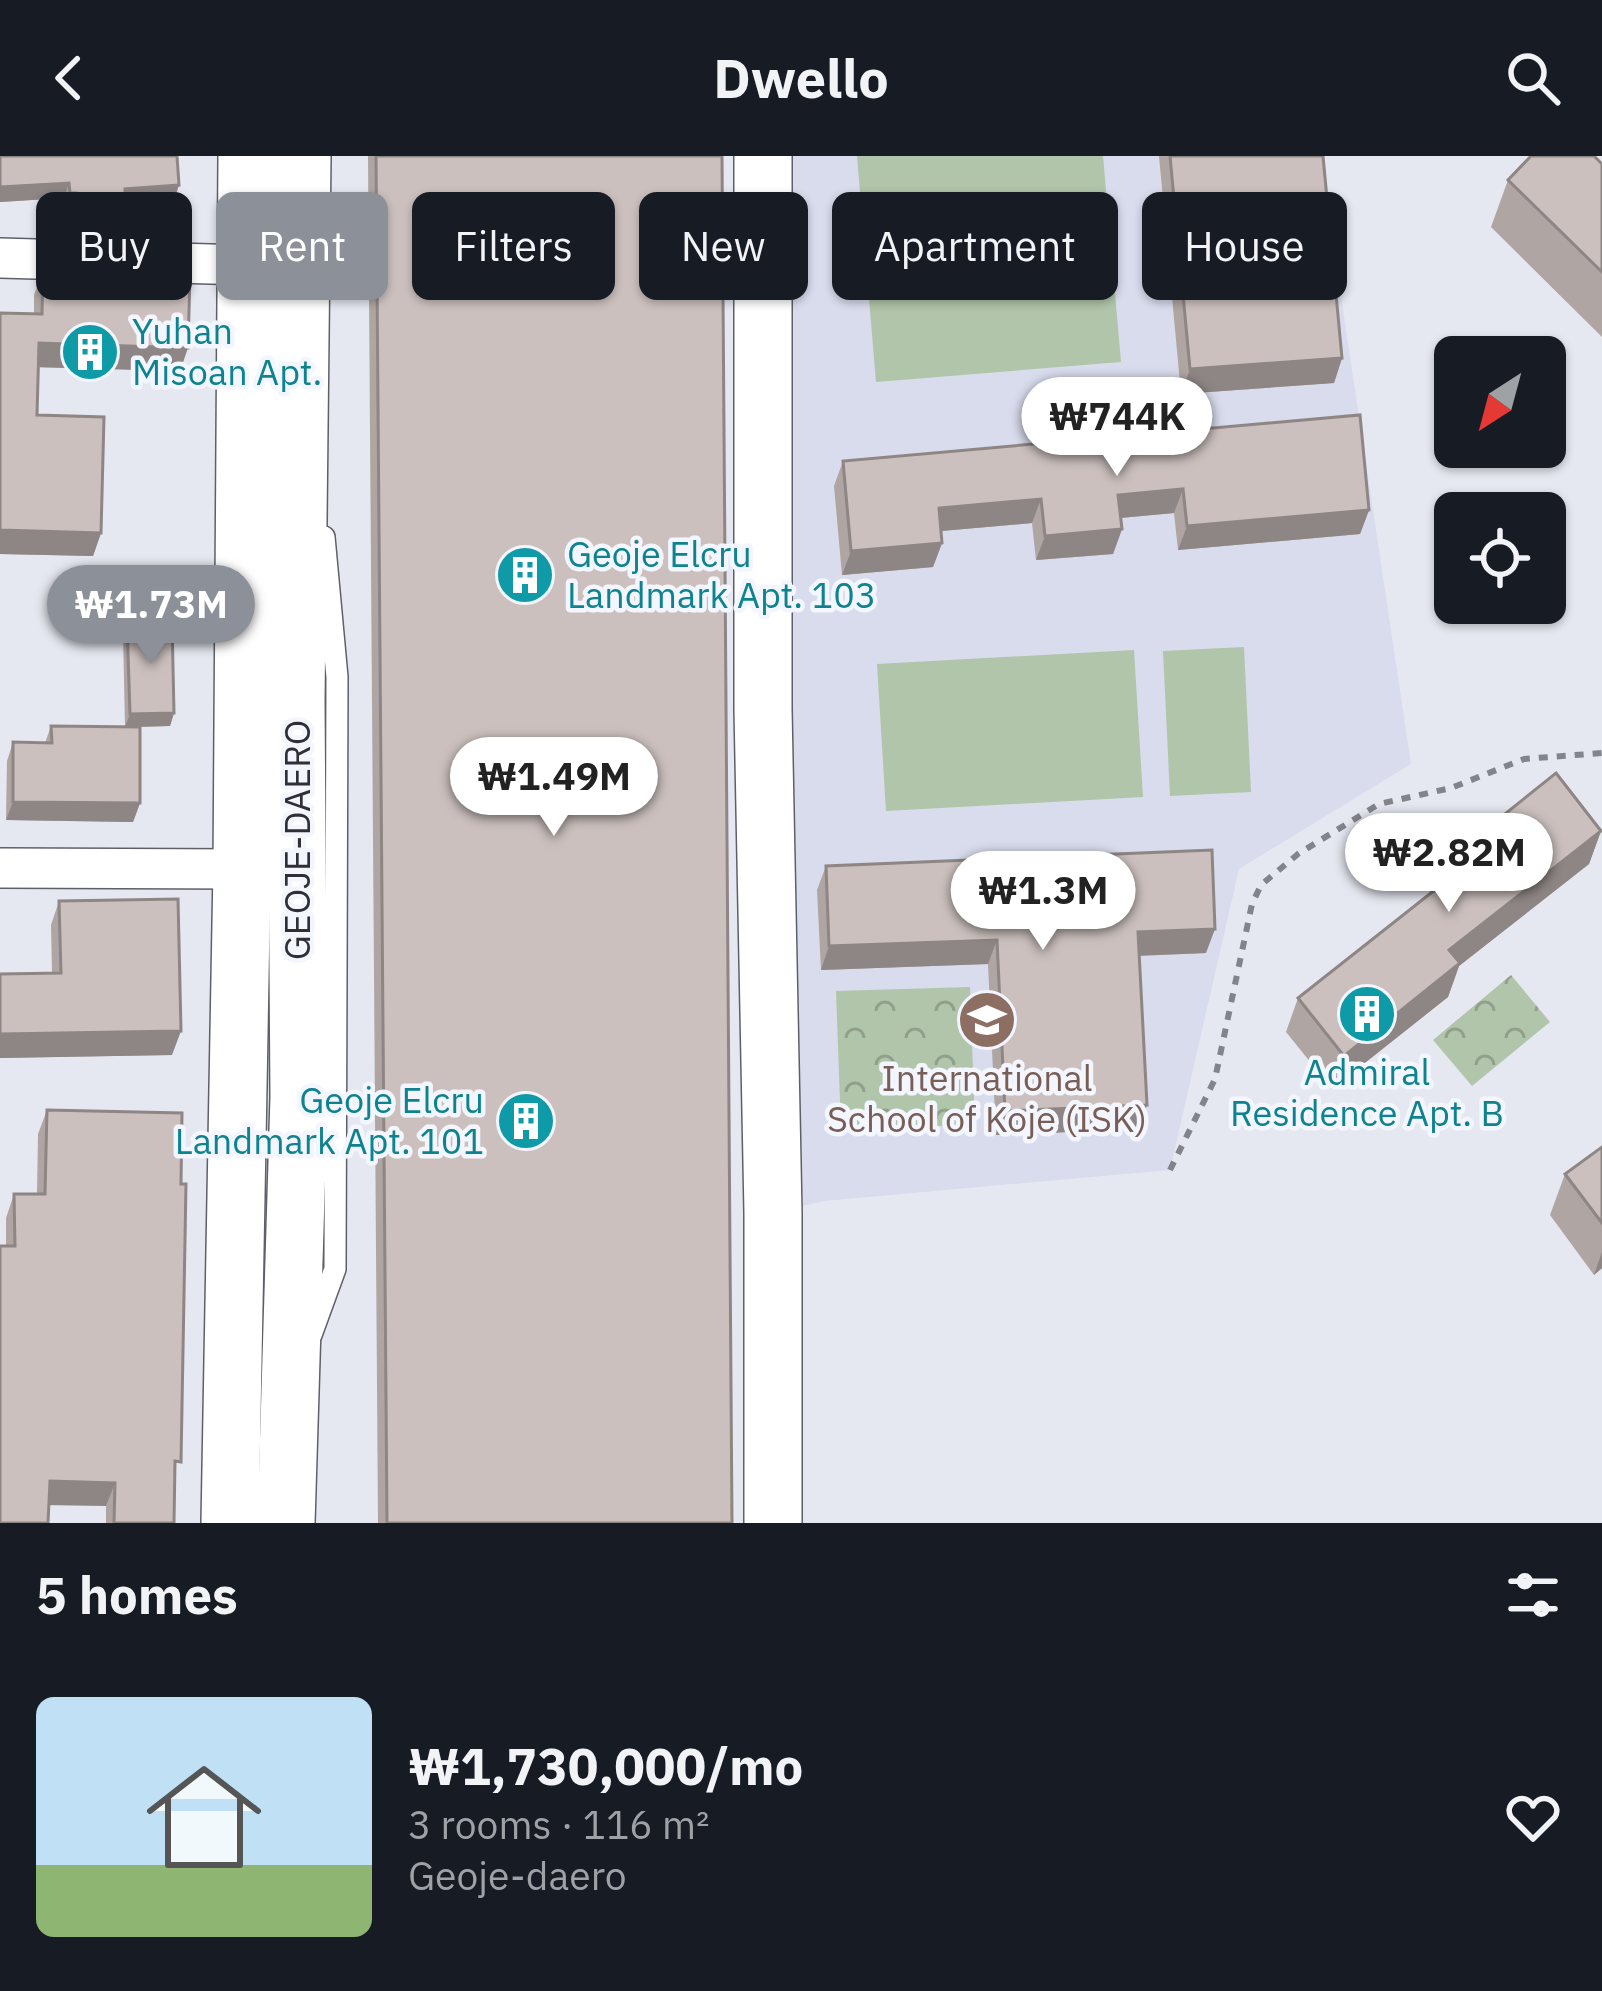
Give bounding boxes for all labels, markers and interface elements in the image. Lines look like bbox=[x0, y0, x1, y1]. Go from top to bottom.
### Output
text: Dwello bbox=[713, 43, 889, 113]
icon: back bbox=[36, 45, 102, 111]
icon: search bbox=[1500, 45, 1566, 111]
chip: Buy bbox=[36, 192, 192, 300]
chip: Rent bbox=[216, 192, 388, 300]
chip: Filters bbox=[412, 192, 615, 300]
chip: New bbox=[639, 192, 808, 300]
chip: Apartment bbox=[832, 192, 1118, 300]
chip: House bbox=[1142, 192, 1347, 300]
place label: Yuhan Misoan Apt. bbox=[132, 307, 322, 395]
building icon: Yuhan Misoan Apt. bbox=[59, 321, 121, 383]
north arrow bbox=[1434, 336, 1566, 468]
map controls bbox=[1434, 336, 1566, 624]
pin: ₩744K bbox=[1033, 377, 1201, 479]
text: ₩744K bbox=[1048, 390, 1186, 441]
button: locate bbox=[1434, 492, 1566, 624]
place label: Geoje Elcru Landmark Apt. 103 bbox=[567, 530, 876, 618]
building icon: Geoje Elcru Landmark Apt. 103 bbox=[494, 544, 556, 606]
pin: ₩1.73M bbox=[53, 565, 249, 667]
text: ₩1.73M bbox=[74, 578, 228, 629]
street label: GEOJE-DAERO bbox=[273, 720, 320, 960]
pin: ₩1.49M bbox=[456, 737, 652, 839]
text: ₩1.49M bbox=[477, 750, 631, 801]
pin: ₩2.82M bbox=[1351, 813, 1547, 915]
text: ₩2.82M bbox=[1372, 826, 1526, 877]
pin: ₩1.3M bbox=[959, 851, 1127, 953]
text: ₩1.3M bbox=[978, 864, 1108, 915]
building icon: Admiral Residence Apt. B bbox=[1336, 983, 1398, 1045]
school or university icon: International School of Koje (ISK) bbox=[956, 989, 1018, 1051]
place label: Admiral Residence Apt. B bbox=[1230, 1048, 1504, 1136]
place label: International School of Koje (ISK) bbox=[827, 1054, 1147, 1142]
place label: Geoje Elcru Landmark Apt. 101 bbox=[175, 1076, 484, 1164]
building icon: Geoje Elcru Landmark Apt. 101 bbox=[495, 1090, 557, 1152]
text: 5 homes bbox=[36, 1562, 238, 1628]
icon: filters bbox=[1500, 1562, 1566, 1628]
text: ₩1,730,000/mo bbox=[408, 1733, 803, 1799]
icon: home bbox=[132, 1745, 276, 1889]
icon: heart bbox=[1500, 1784, 1566, 1850]
text: 3 rooms · 116 m² bbox=[408, 1799, 710, 1850]
text: Geoje-daero bbox=[408, 1850, 627, 1901]

